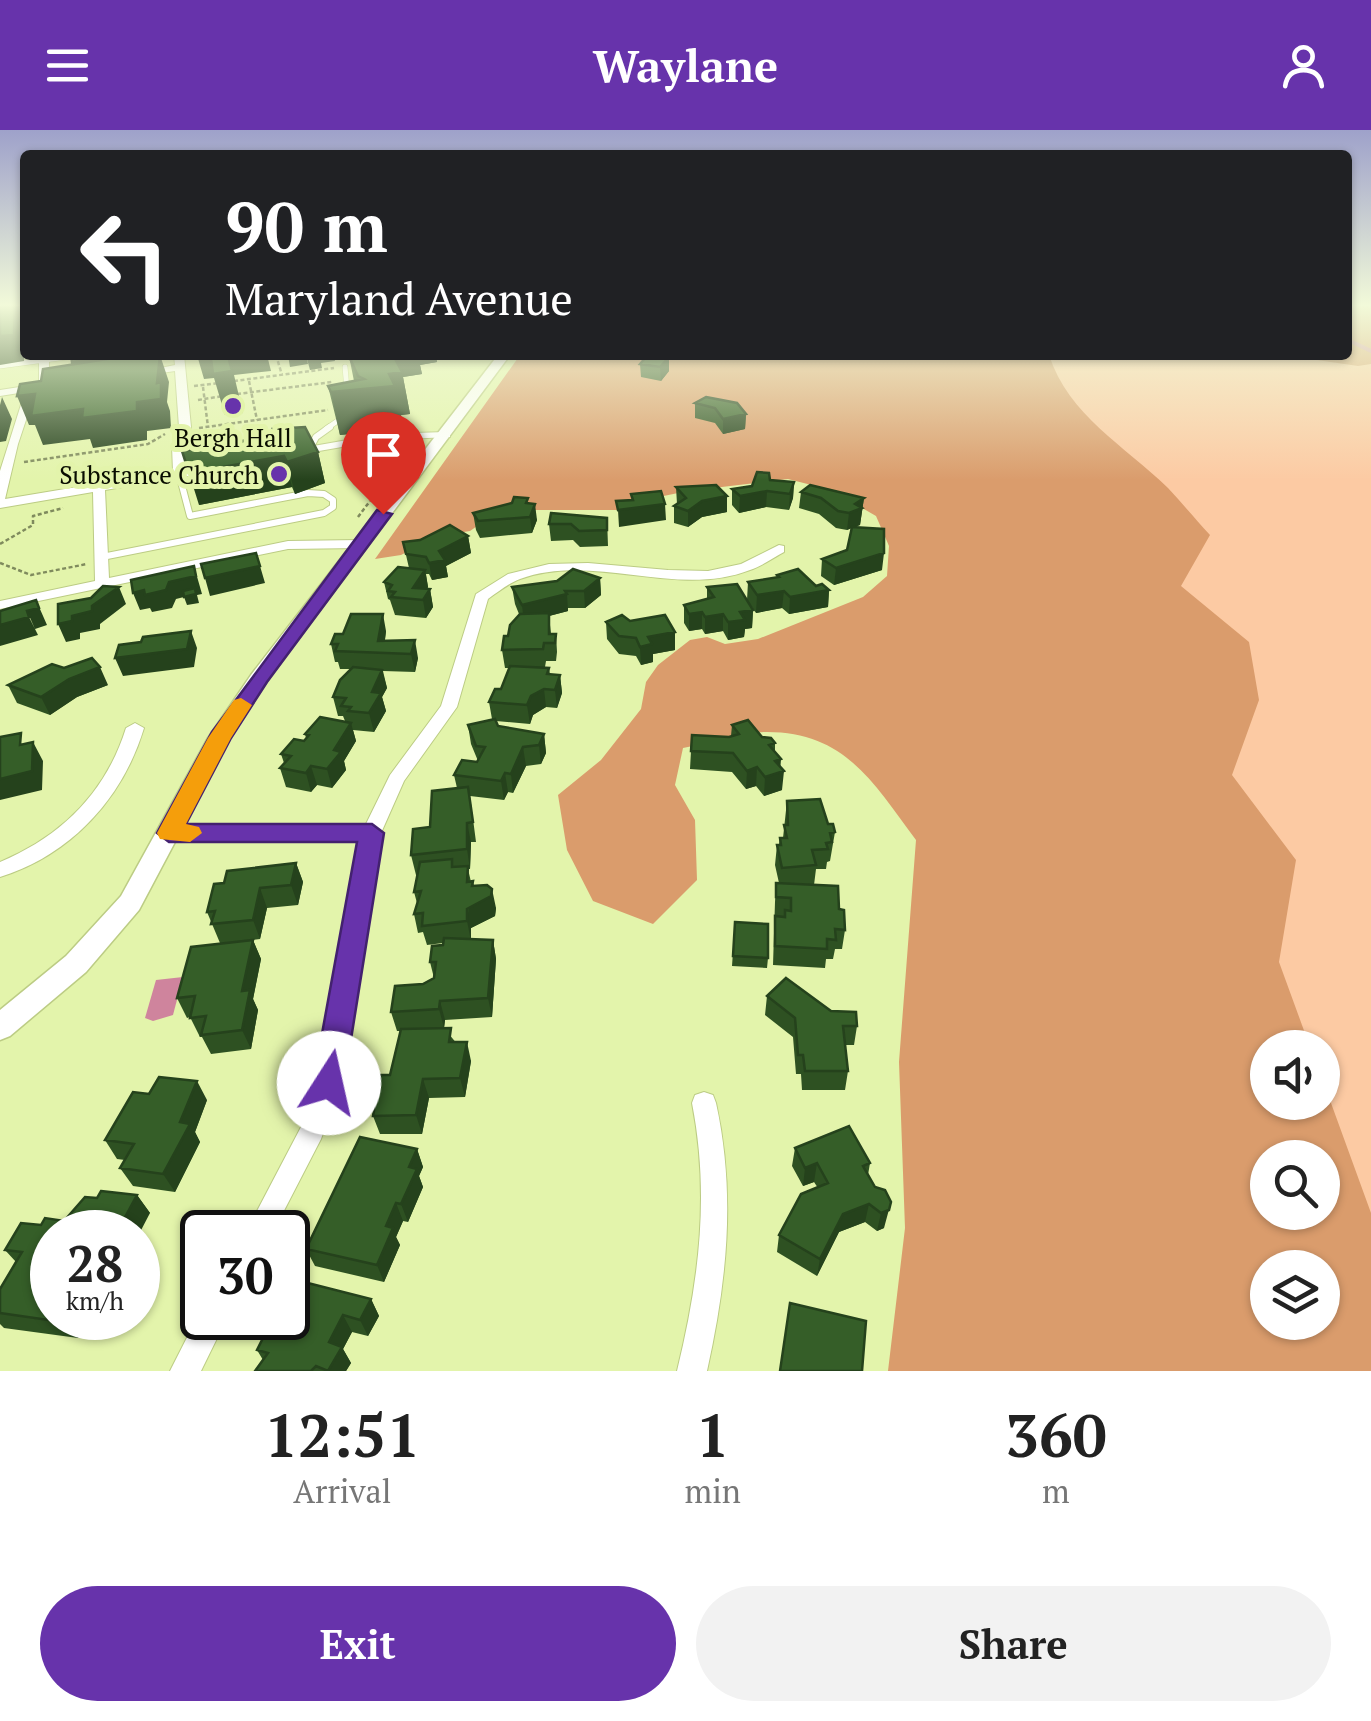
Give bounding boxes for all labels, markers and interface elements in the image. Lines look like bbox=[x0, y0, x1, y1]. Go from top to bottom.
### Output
text: Waylane bbox=[593, 35, 778, 95]
icon: menu bbox=[40, 38, 95, 93]
icon: person bbox=[1276, 38, 1331, 93]
text: 90 m bbox=[225, 179, 388, 272]
icon: left bbox=[60, 190, 190, 320]
text: Maryland Avenue bbox=[225, 268, 573, 328]
marker: Bergh Hall bbox=[222, 395, 244, 417]
pin bbox=[341, 412, 426, 515]
place label: Bergh Hall bbox=[174, 421, 292, 454]
icon: arrive bbox=[356, 427, 411, 482]
place label: Substance Church bbox=[59, 458, 259, 491]
marker: Substance Church bbox=[268, 463, 290, 485]
map controls bbox=[1250, 1030, 1340, 1340]
button: sound bbox=[1250, 1030, 1340, 1120]
position arrow bbox=[277, 1031, 381, 1135]
button: search bbox=[1250, 1140, 1340, 1230]
speed limit sign: 30 bbox=[180, 1210, 310, 1340]
text: 28 bbox=[67, 1230, 123, 1296]
button: layers bbox=[1250, 1250, 1340, 1340]
text: km/h bbox=[66, 1284, 124, 1317]
text: 12:51 bbox=[264, 1395, 420, 1474]
text: 1 bbox=[696, 1395, 730, 1474]
text: 360 bbox=[1005, 1395, 1107, 1474]
text: Arrival bbox=[293, 1470, 391, 1512]
text: min bbox=[685, 1470, 741, 1512]
text: m bbox=[1042, 1470, 1070, 1512]
button: Exit bbox=[40, 1586, 676, 1701]
button: Share bbox=[696, 1586, 1331, 1701]

